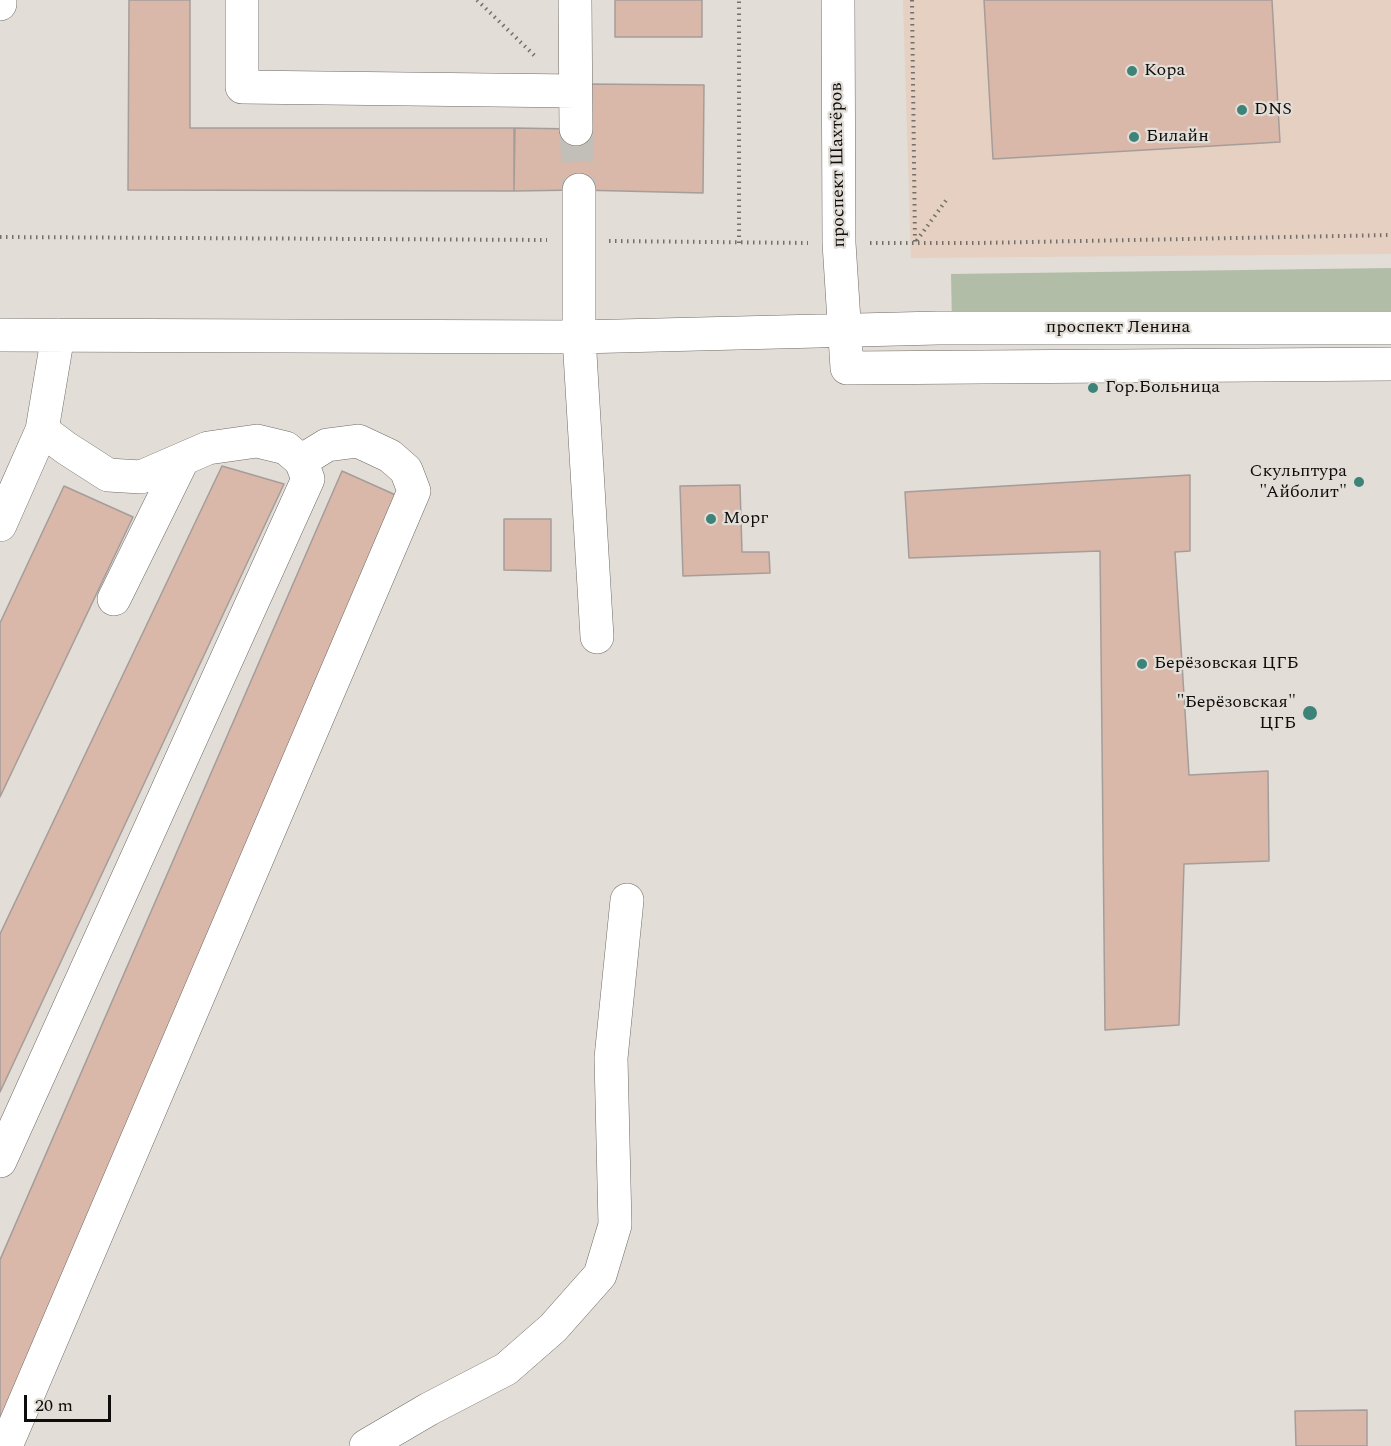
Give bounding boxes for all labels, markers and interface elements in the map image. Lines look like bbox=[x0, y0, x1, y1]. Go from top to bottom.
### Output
place label: Кора bbox=[1144, 60, 1185, 82]
marker: Кора bbox=[1125, 64, 1139, 78]
street label: проспект Шахтёров bbox=[827, 82, 851, 248]
place label: DNS bbox=[1254, 99, 1292, 121]
marker: DNS bbox=[1235, 103, 1249, 117]
place label: Билайн bbox=[1146, 126, 1209, 148]
marker: Билайн bbox=[1127, 130, 1141, 144]
street label: проспект Ленина bbox=[1046, 317, 1190, 339]
place label: Гор.Больница bbox=[1105, 377, 1220, 399]
marker: Гор.Больница bbox=[1086, 381, 1100, 395]
place label: Скульптура "Айболит" bbox=[1250, 461, 1347, 504]
marker: Скульптура "Айболит" bbox=[1352, 475, 1366, 489]
place label: Морг bbox=[723, 508, 768, 530]
marker: Морг bbox=[704, 512, 718, 526]
place label: Берёзовская ЦГБ bbox=[1154, 653, 1299, 675]
marker: Берёзовская ЦГБ bbox=[1135, 657, 1149, 671]
place label: "Берёзовская" ЦГБ bbox=[1177, 692, 1296, 734]
marker: "Берёзовская" ЦГБ bbox=[1301, 704, 1319, 722]
scale bar bbox=[27, 1383, 114, 1421]
text: 20 m bbox=[35, 1392, 73, 1419]

